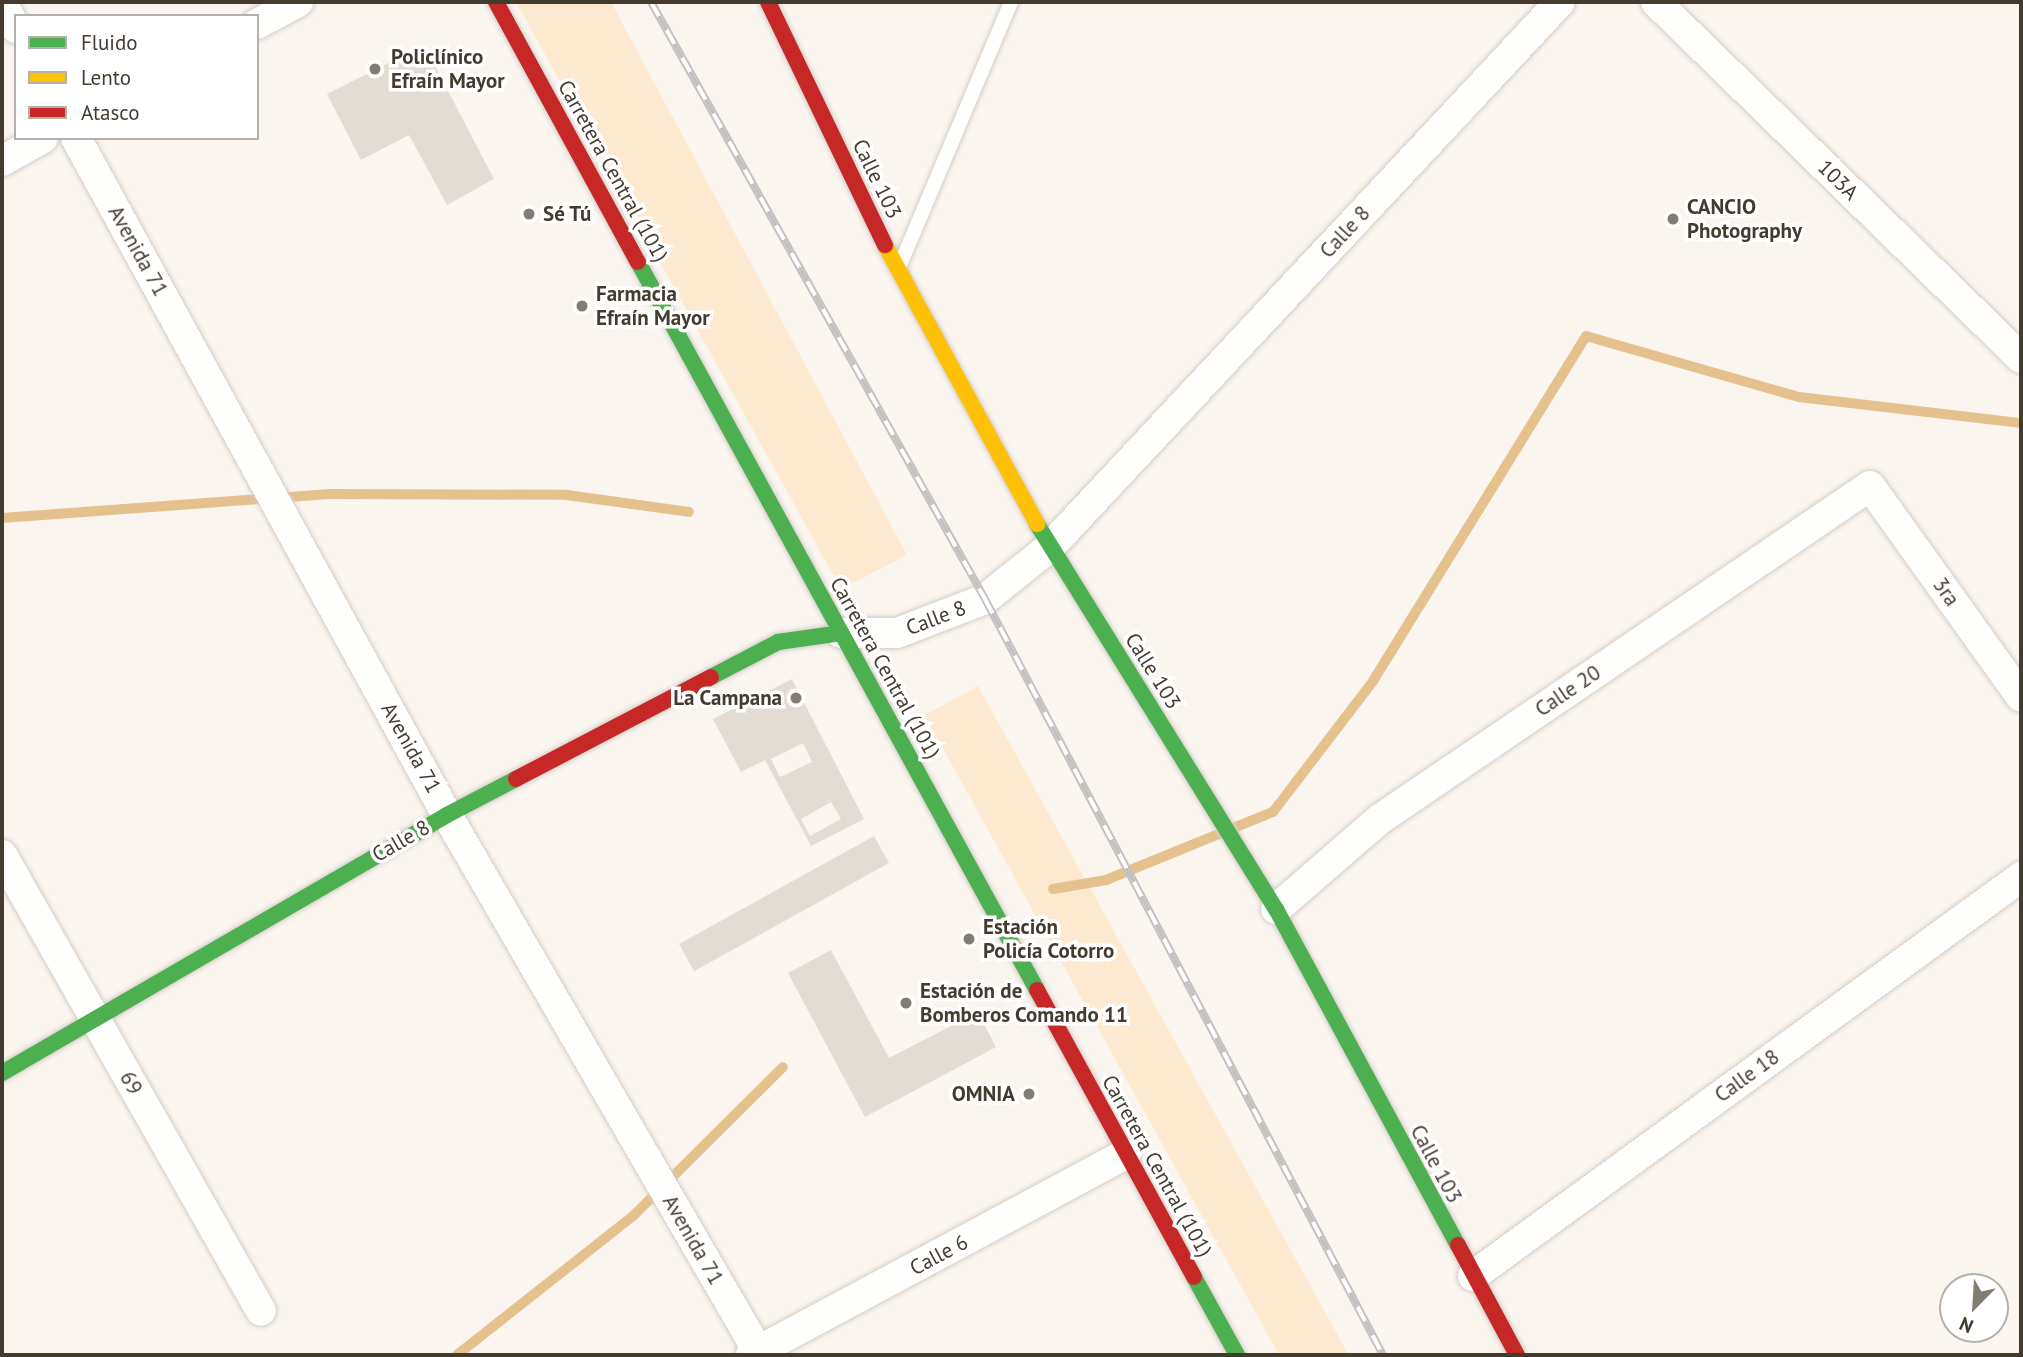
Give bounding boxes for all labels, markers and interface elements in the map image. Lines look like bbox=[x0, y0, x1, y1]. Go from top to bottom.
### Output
legend bbox=[14, 14, 259, 140]
text: Fluido bbox=[81, 29, 138, 56]
place label: Policlínico Efraín Mayor bbox=[391, 44, 505, 94]
marker: Policlínico Efraín Mayor bbox=[365, 59, 385, 79]
text: Lento bbox=[81, 64, 131, 91]
street label: Carretera Central (101) bbox=[553, 76, 673, 266]
text: Atasco bbox=[81, 99, 140, 126]
street label: Calle 103 bbox=[847, 135, 907, 223]
street label: 103A bbox=[1812, 155, 1864, 205]
place label: CANCIO Photography bbox=[1687, 194, 1802, 244]
street label: Avenida 71 bbox=[103, 201, 173, 301]
place label: Sé Tú bbox=[543, 201, 592, 227]
street label: Calle 8 bbox=[1315, 201, 1375, 263]
marker: Sé Tú bbox=[521, 206, 537, 222]
marker: CANCIO Photography bbox=[1665, 211, 1681, 227]
place label: Farmacia Efraín Mayor bbox=[596, 281, 710, 331]
marker: Farmacia Efraín Mayor bbox=[574, 298, 590, 314]
street label: Carretera Central (101) bbox=[825, 573, 945, 763]
street label: 3ra bbox=[1927, 573, 1965, 611]
street label: Calle 8 bbox=[903, 595, 969, 641]
street label: Calle 103 bbox=[1120, 628, 1186, 714]
street label: Calle 20 bbox=[1530, 660, 1606, 722]
place label: La Campana bbox=[673, 685, 782, 711]
marker: La Campana bbox=[788, 690, 804, 706]
street label: Avenida 71 bbox=[376, 698, 446, 798]
street label: Calle 8 bbox=[368, 815, 434, 867]
place label: Estación Policía Cotorro bbox=[983, 914, 1115, 964]
marker: Estación Policía Cotorro bbox=[961, 931, 977, 947]
place label: Estación de Bomberos Comando 11 bbox=[920, 978, 1128, 1028]
marker: Estación de Bomberos Comando 11 bbox=[898, 995, 914, 1011]
street label: Calle 18 bbox=[1710, 1044, 1784, 1108]
street label: 69 bbox=[114, 1067, 148, 1099]
street label: Carretera Central (101) bbox=[1097, 1071, 1217, 1261]
place label: OMNIA bbox=[952, 1081, 1015, 1107]
marker: OMNIA bbox=[1021, 1086, 1037, 1102]
street label: Calle 103 bbox=[1405, 1121, 1467, 1207]
street label: Avenida 71 bbox=[657, 1191, 729, 1289]
street label: Calle 6 bbox=[906, 1229, 972, 1281]
north arrow bbox=[1939, 1273, 2009, 1343]
text: N bbox=[1956, 1312, 1977, 1339]

